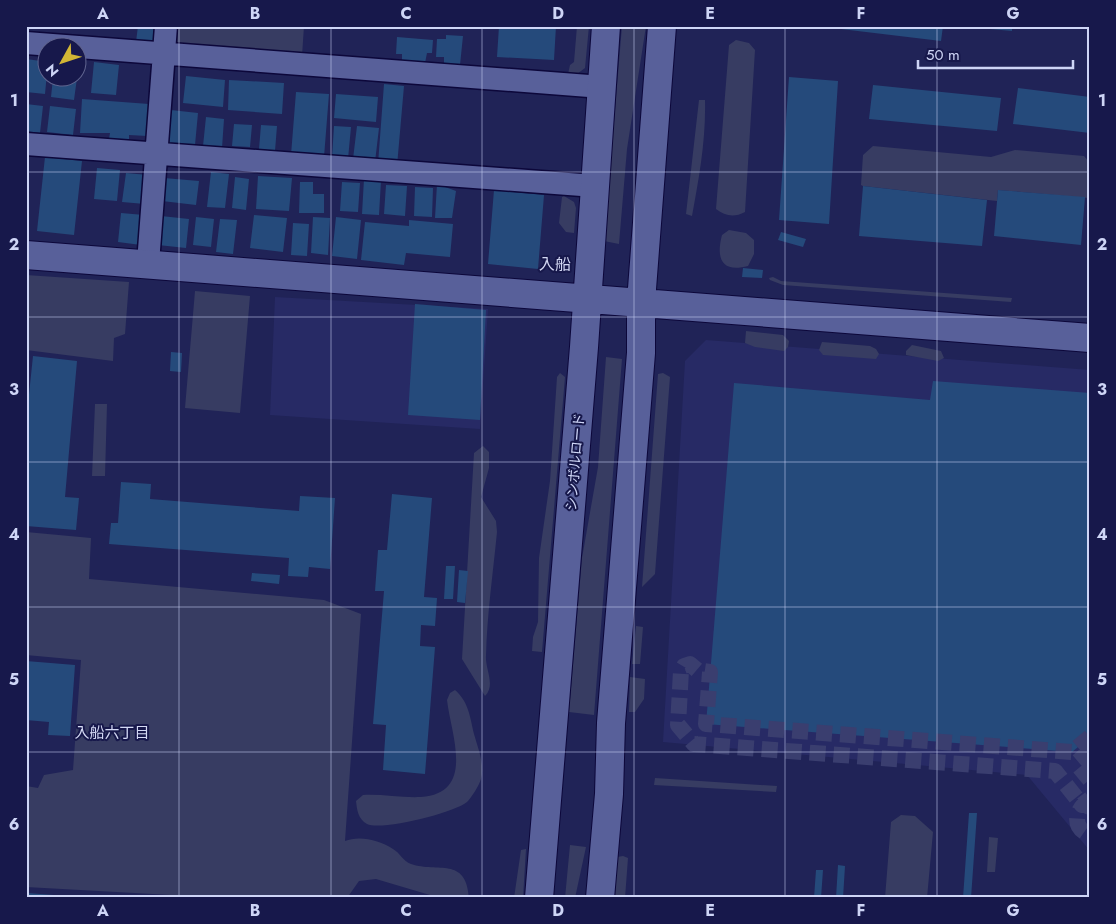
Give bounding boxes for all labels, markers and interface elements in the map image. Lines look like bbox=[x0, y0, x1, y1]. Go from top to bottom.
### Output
text: A bbox=[96, 2, 109, 25]
text: B bbox=[250, 2, 260, 25]
text: C bbox=[400, 2, 412, 25]
text: D bbox=[552, 2, 564, 25]
text: E bbox=[705, 2, 715, 25]
text: F bbox=[857, 2, 865, 25]
text: G bbox=[1006, 2, 1020, 25]
north arrow bbox=[38, 38, 88, 88]
scale bar bbox=[918, 38, 1074, 70]
text: 50 m bbox=[926, 44, 960, 66]
text: N bbox=[41, 60, 63, 81]
text: 1 bbox=[10, 89, 18, 112]
text: 1 bbox=[1098, 89, 1106, 112]
text: 2 bbox=[9, 233, 19, 256]
text: 2 bbox=[1097, 233, 1107, 256]
district label: 入船 bbox=[539, 253, 571, 276]
text: 3 bbox=[9, 378, 19, 401]
text: 3 bbox=[1097, 378, 1107, 401]
street label: シンボルロード bbox=[561, 412, 589, 512]
text: 4 bbox=[8, 523, 20, 546]
text: 4 bbox=[1096, 523, 1108, 546]
text: 5 bbox=[9, 668, 19, 691]
text: 5 bbox=[1097, 668, 1107, 691]
district label: 入船六丁目 bbox=[74, 722, 150, 744]
text: 6 bbox=[9, 813, 19, 836]
text: 6 bbox=[1097, 813, 1107, 836]
text: A bbox=[96, 899, 109, 922]
text: B bbox=[250, 899, 260, 922]
text: C bbox=[400, 899, 412, 922]
text: D bbox=[552, 899, 564, 922]
text: E bbox=[705, 899, 715, 922]
text: F bbox=[857, 899, 865, 922]
text: G bbox=[1006, 899, 1020, 922]

